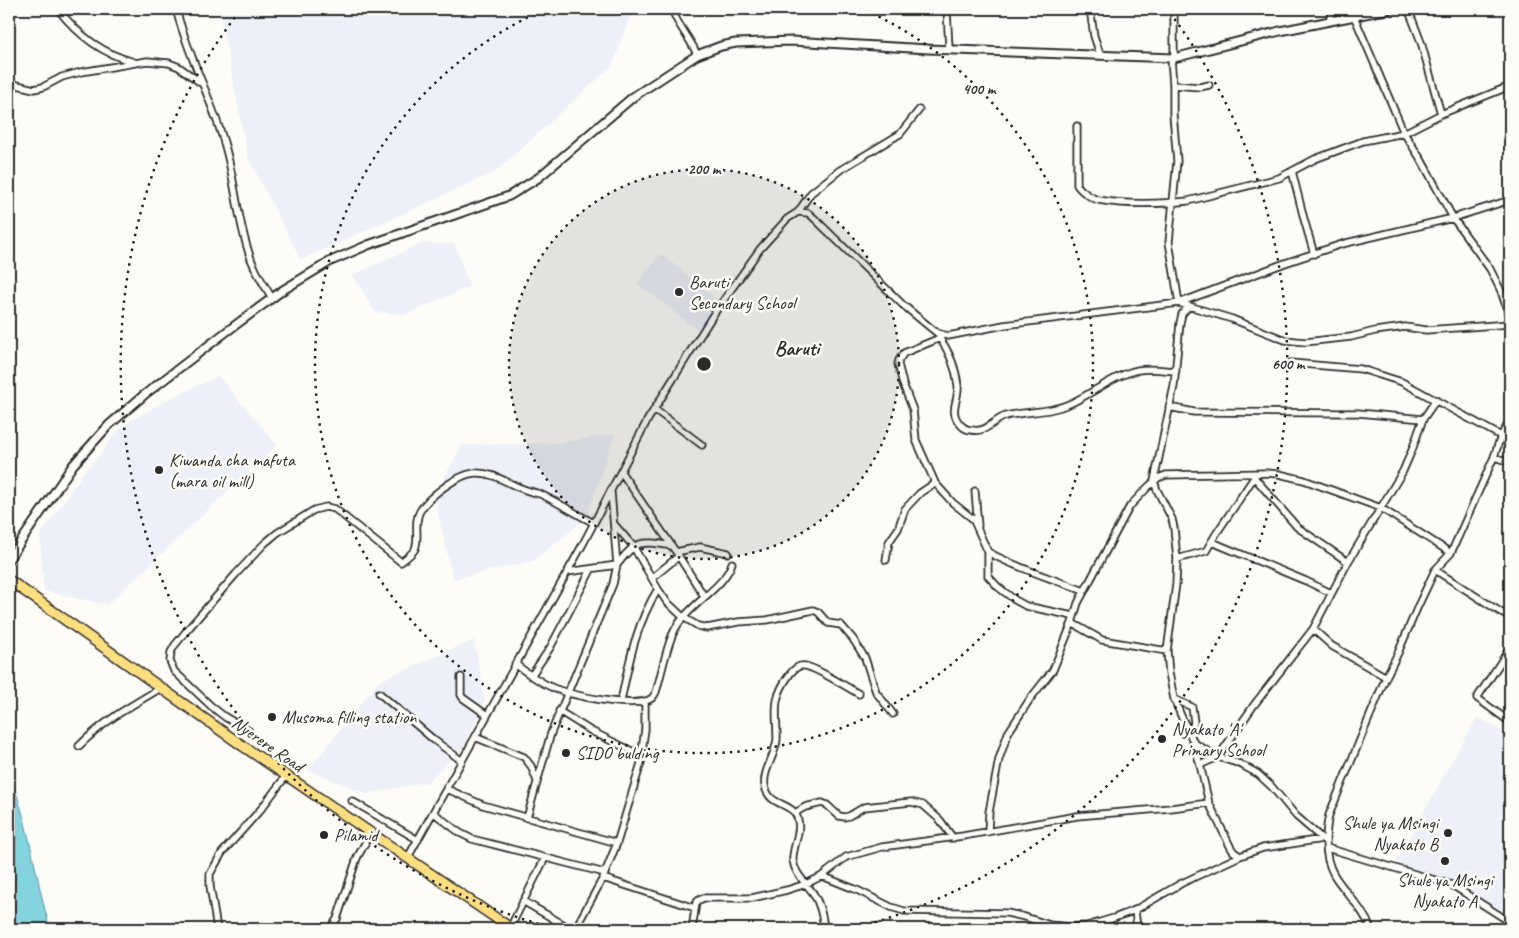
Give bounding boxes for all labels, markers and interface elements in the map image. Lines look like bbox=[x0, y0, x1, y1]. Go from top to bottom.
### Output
text: 400 m bbox=[963, 80, 997, 99]
text: 200 m bbox=[688, 160, 722, 179]
place label: Baruti Secondary School bbox=[689, 271, 798, 314]
marker: Baruti Secondary School bbox=[673, 286, 685, 298]
district label: Baruti bbox=[775, 336, 822, 361]
centre of rings bbox=[695, 355, 713, 373]
text: 600 m bbox=[1272, 355, 1306, 374]
place label: Kiwanda cha mafuta (mara oil mill) bbox=[169, 449, 296, 492]
marker: Kiwanda cha mafuta (mara oil mill) bbox=[153, 464, 165, 476]
place label: Musoma filling station bbox=[282, 706, 417, 728]
street label: Nyerere Road bbox=[228, 711, 310, 778]
marker: Musoma filling station bbox=[266, 711, 278, 723]
place label: Nyakato 'A' Primary School bbox=[1172, 718, 1267, 761]
marker: Nyakato 'A' Primary School bbox=[1156, 733, 1168, 745]
place label: SIDO bulding bbox=[576, 742, 660, 764]
marker: SIDO bulding bbox=[560, 747, 572, 759]
place label: Shule ya Msingi Nyakato B bbox=[1342, 812, 1441, 855]
place label: Pilamid bbox=[334, 824, 381, 846]
marker: Shule ya Msingi Nyakato B bbox=[1442, 827, 1454, 839]
marker: Pilamid bbox=[318, 829, 330, 841]
marker: Shule ya Msingi Nyakato A bbox=[1439, 855, 1451, 867]
place label: Shule ya Msingi Nyakato A bbox=[1397, 869, 1495, 912]

